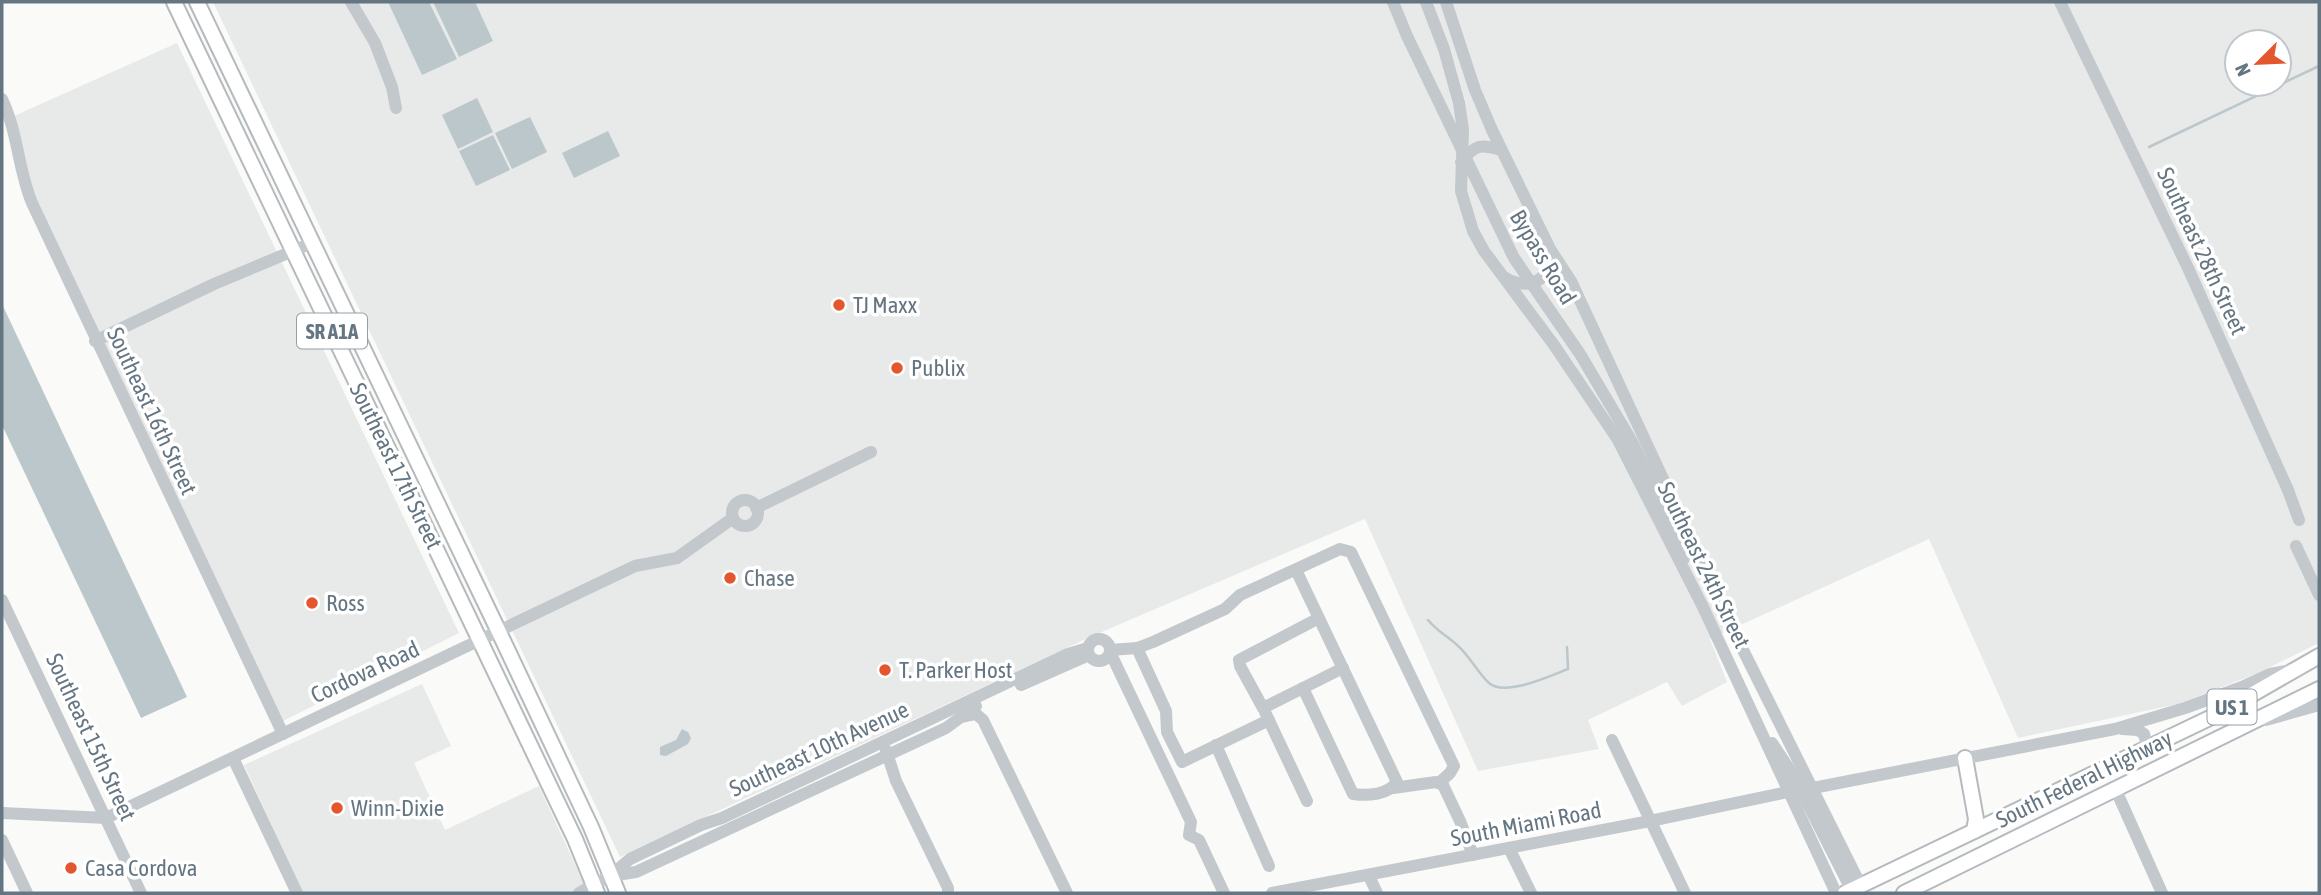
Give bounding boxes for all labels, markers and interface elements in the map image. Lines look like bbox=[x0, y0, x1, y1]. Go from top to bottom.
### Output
north arrow bbox=[2223, 28, 2293, 98]
text: N bbox=[2230, 60, 2255, 80]
street label: Southeast 28th Street bbox=[2152, 163, 2252, 339]
street label: Bypass Road bbox=[1505, 205, 1581, 309]
place label: TJ Maxx bbox=[853, 292, 917, 318]
marker: TJ Maxx bbox=[831, 297, 847, 313]
road number: SR A1A bbox=[297, 314, 367, 348]
street label: Southeast 16th Street bbox=[102, 323, 202, 499]
place label: Publix bbox=[911, 355, 965, 381]
marker: Publix bbox=[889, 360, 905, 376]
street label: Southeast 17th Street bbox=[345, 379, 447, 553]
street label: Southeast 24th Street bbox=[1653, 478, 1755, 652]
place label: Chase bbox=[744, 565, 795, 591]
marker: Chase bbox=[722, 570, 738, 586]
place label: Ross bbox=[326, 590, 365, 616]
marker: Ross bbox=[304, 595, 320, 611]
street label: Cordova Road bbox=[307, 636, 423, 708]
street label: Southeast 15th Street bbox=[41, 649, 141, 825]
place label: T. Parker Host bbox=[899, 657, 1012, 683]
marker: T. Parker Host bbox=[877, 662, 893, 678]
road number: US 1 bbox=[2208, 690, 2256, 724]
street label: Southeast 10th Avenue bbox=[725, 696, 913, 802]
street label: South Federal Highway bbox=[1992, 725, 2176, 833]
place label: Winn-Dixie bbox=[351, 795, 444, 821]
street label: South Miami Road bbox=[1449, 797, 1603, 851]
marker: Winn-Dixie bbox=[329, 800, 345, 816]
place label: Casa Cordova bbox=[85, 855, 197, 881]
marker: Casa Cordova bbox=[63, 860, 79, 876]

